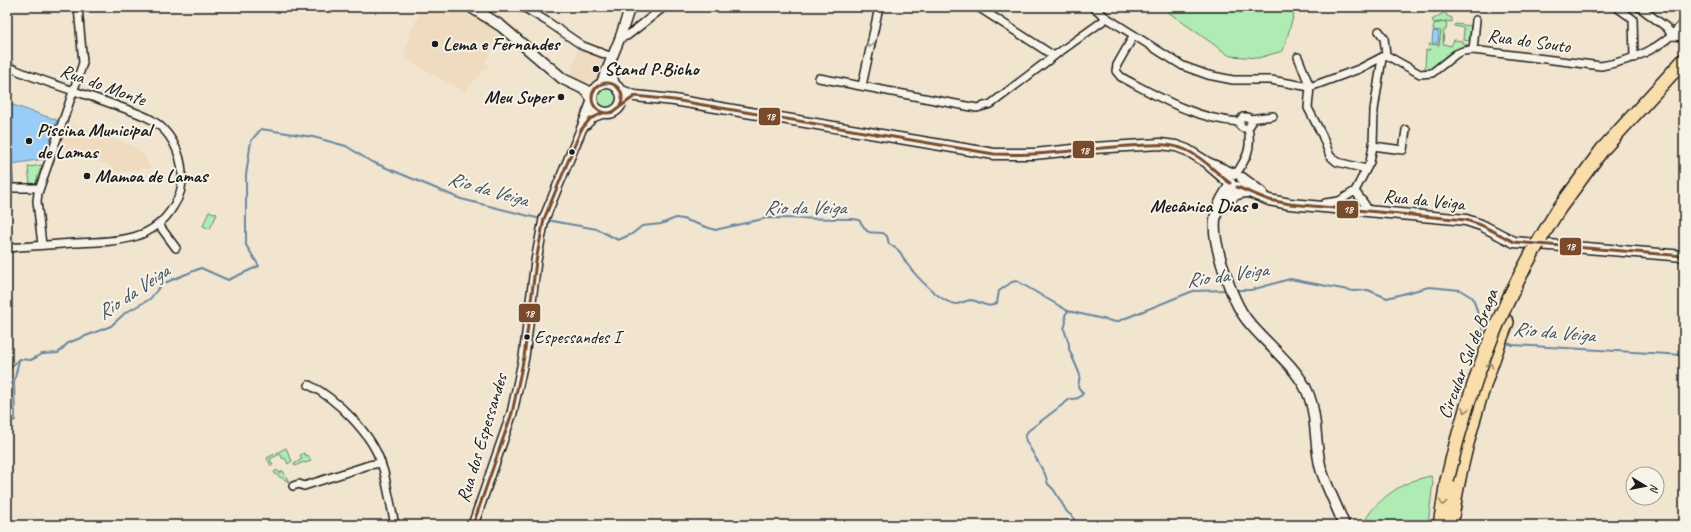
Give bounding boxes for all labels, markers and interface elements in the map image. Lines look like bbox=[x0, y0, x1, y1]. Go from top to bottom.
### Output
street label: Rua do Souto bbox=[1486, 23, 1573, 59]
place label: Lema e Fernandes bbox=[443, 32, 562, 56]
marker: Lema e Fernandes bbox=[430, 39, 440, 49]
one-way arrow bbox=[867, 42, 875, 48]
place label: Stand P.Bicho bbox=[604, 57, 701, 81]
street label: Rua do Monte bbox=[57, 58, 151, 112]
marker: Stand P.Bicho bbox=[591, 64, 601, 74]
place label: Meu Super bbox=[484, 85, 555, 109]
marker: Meu Super bbox=[556, 92, 566, 102]
line badge: 18 bbox=[758, 107, 781, 126]
text: 18 bbox=[765, 109, 777, 123]
place label: Piscina Municipal de Lamas bbox=[37, 118, 155, 164]
marker: Piscina Municipal de Lamas bbox=[24, 136, 34, 146]
line badge: 18 bbox=[1072, 140, 1095, 159]
text: 18 bbox=[1079, 143, 1091, 157]
unlabelled marker bbox=[567, 147, 577, 157]
place label: Mamoa de Lamas bbox=[95, 164, 210, 188]
water label: Rio da Veiga bbox=[445, 166, 534, 213]
marker: Mamoa de Lamas bbox=[82, 171, 92, 181]
street label: Rua da Veiga bbox=[1382, 184, 1468, 216]
place label: Mecânica Dias bbox=[1150, 194, 1249, 218]
water label: Rio da Veiga bbox=[764, 195, 849, 220]
line badge: 18 bbox=[1336, 200, 1359, 219]
marker: Mecânica Dias bbox=[1250, 201, 1260, 211]
text: 18 bbox=[1343, 202, 1355, 216]
line badge: 18 bbox=[1559, 237, 1582, 256]
text: 18 bbox=[1565, 239, 1577, 253]
water label: Rio da Veiga bbox=[92, 257, 176, 325]
water label: Rio da Veiga bbox=[1185, 257, 1272, 293]
street label: Circular Sul de Braga bbox=[1432, 284, 1504, 422]
line badge: 18 bbox=[518, 303, 541, 323]
text: 18 bbox=[524, 306, 536, 320]
water label: Rio da Veiga bbox=[1512, 316, 1599, 348]
place label: Espessandes I bbox=[534, 326, 624, 348]
marker: Espessandes I bbox=[522, 332, 532, 342]
one-way arrow bbox=[1486, 362, 1494, 369]
street label: Rua dos Espessandes bbox=[451, 369, 513, 505]
one-way arrow bbox=[1461, 406, 1470, 413]
north arrow bbox=[1625, 466, 1665, 506]
text: N bbox=[1647, 483, 1662, 494]
one-way arrow bbox=[1439, 500, 1448, 506]

